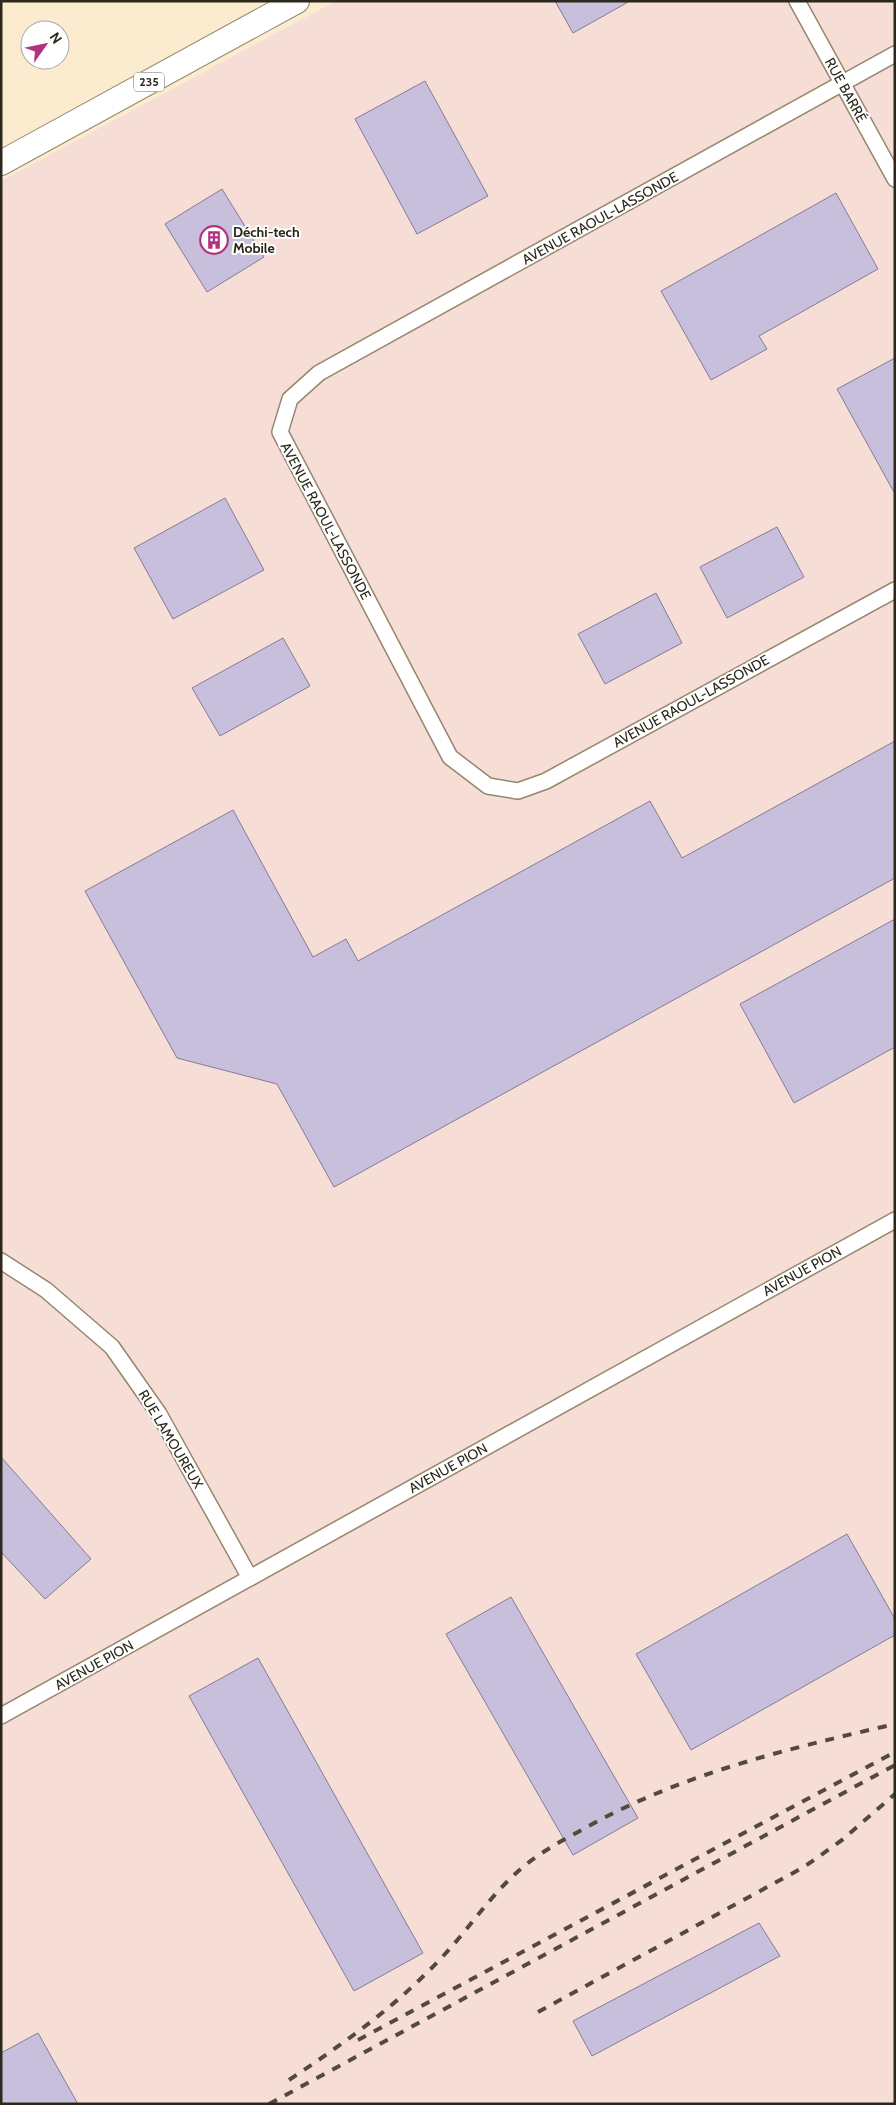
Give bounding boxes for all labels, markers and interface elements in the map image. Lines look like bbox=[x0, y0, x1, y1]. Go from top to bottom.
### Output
north arrow bbox=[20, 20, 70, 70]
text: N bbox=[46, 29, 66, 47]
street label: RUE BARRÉ bbox=[821, 55, 871, 126]
road number: 235 bbox=[134, 72, 164, 91]
street label: AVENUE RAOUL-LASSONDE bbox=[519, 167, 681, 268]
place label: Déchi-tech Mobile bbox=[233, 223, 300, 257]
building icon: Déchi-tech Mobile bbox=[199, 225, 229, 255]
street label: AVENUE RAOUL-LASSONDE bbox=[277, 439, 375, 603]
street label: AVENUE RAOUL-LASSONDE bbox=[610, 650, 772, 751]
street label: AVENUE PION bbox=[759, 1242, 845, 1300]
street label: RUE LAMOUREUX bbox=[134, 1386, 208, 1492]
street label: AVENUE PION bbox=[405, 1439, 491, 1497]
street label: AVENUE PION bbox=[51, 1636, 137, 1694]

